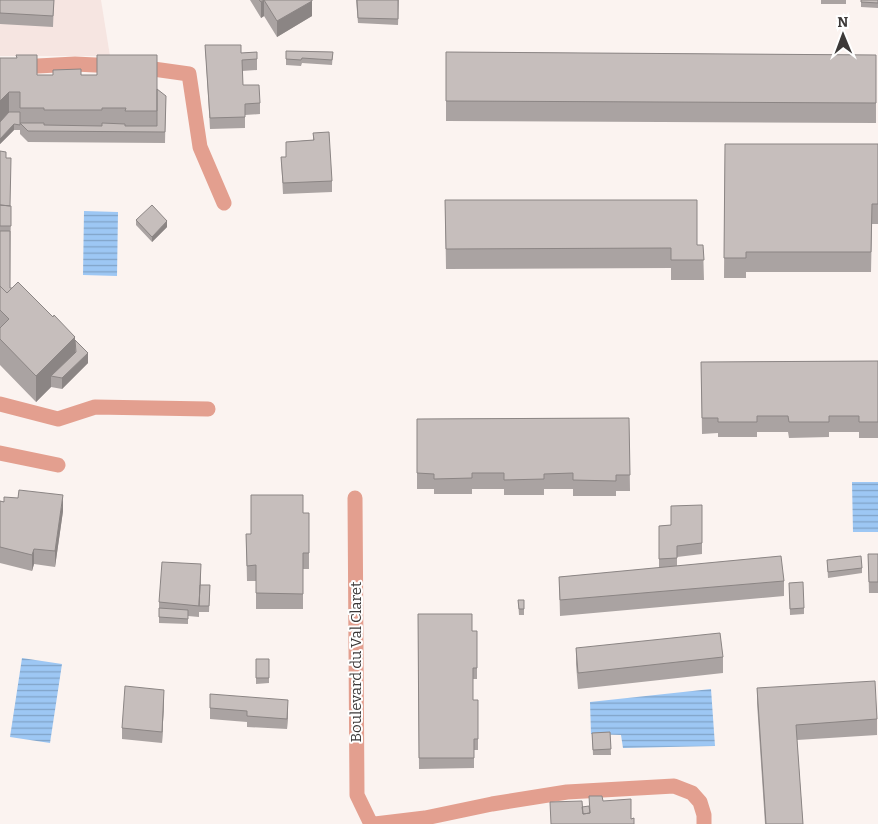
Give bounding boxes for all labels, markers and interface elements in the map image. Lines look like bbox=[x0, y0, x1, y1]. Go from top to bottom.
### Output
north arrow bbox=[818, 10, 868, 60]
text: N bbox=[837, 14, 849, 31]
street label: Boulevard du Val Claret bbox=[347, 581, 365, 742]

